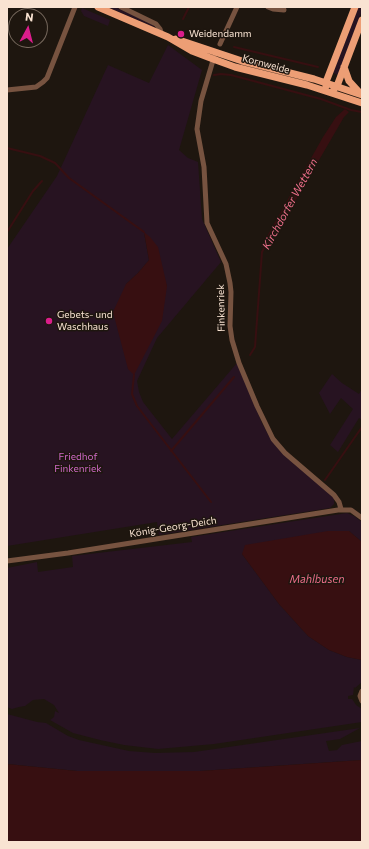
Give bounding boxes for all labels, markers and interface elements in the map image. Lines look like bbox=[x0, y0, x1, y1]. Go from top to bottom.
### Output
north arrow bbox=[8, 8, 48, 48]
text: N bbox=[24, 10, 34, 24]
place label: Weidendamm bbox=[189, 28, 252, 40]
marker: Weidendamm bbox=[176, 29, 186, 39]
street label: Kornweide bbox=[241, 52, 291, 76]
water label: Kirchdorfer Wettern bbox=[260, 156, 320, 252]
street label: Finkenriek bbox=[215, 284, 227, 332]
place label: Gebets- und Waschhaus bbox=[57, 309, 113, 332]
marker: Gebets- und Waschhaus bbox=[44, 316, 54, 326]
park label: Friedhof Finkenriek bbox=[54, 451, 102, 474]
street label: König-Georg-Deich bbox=[129, 514, 217, 540]
water label: Mahlbusen bbox=[289, 572, 345, 586]

